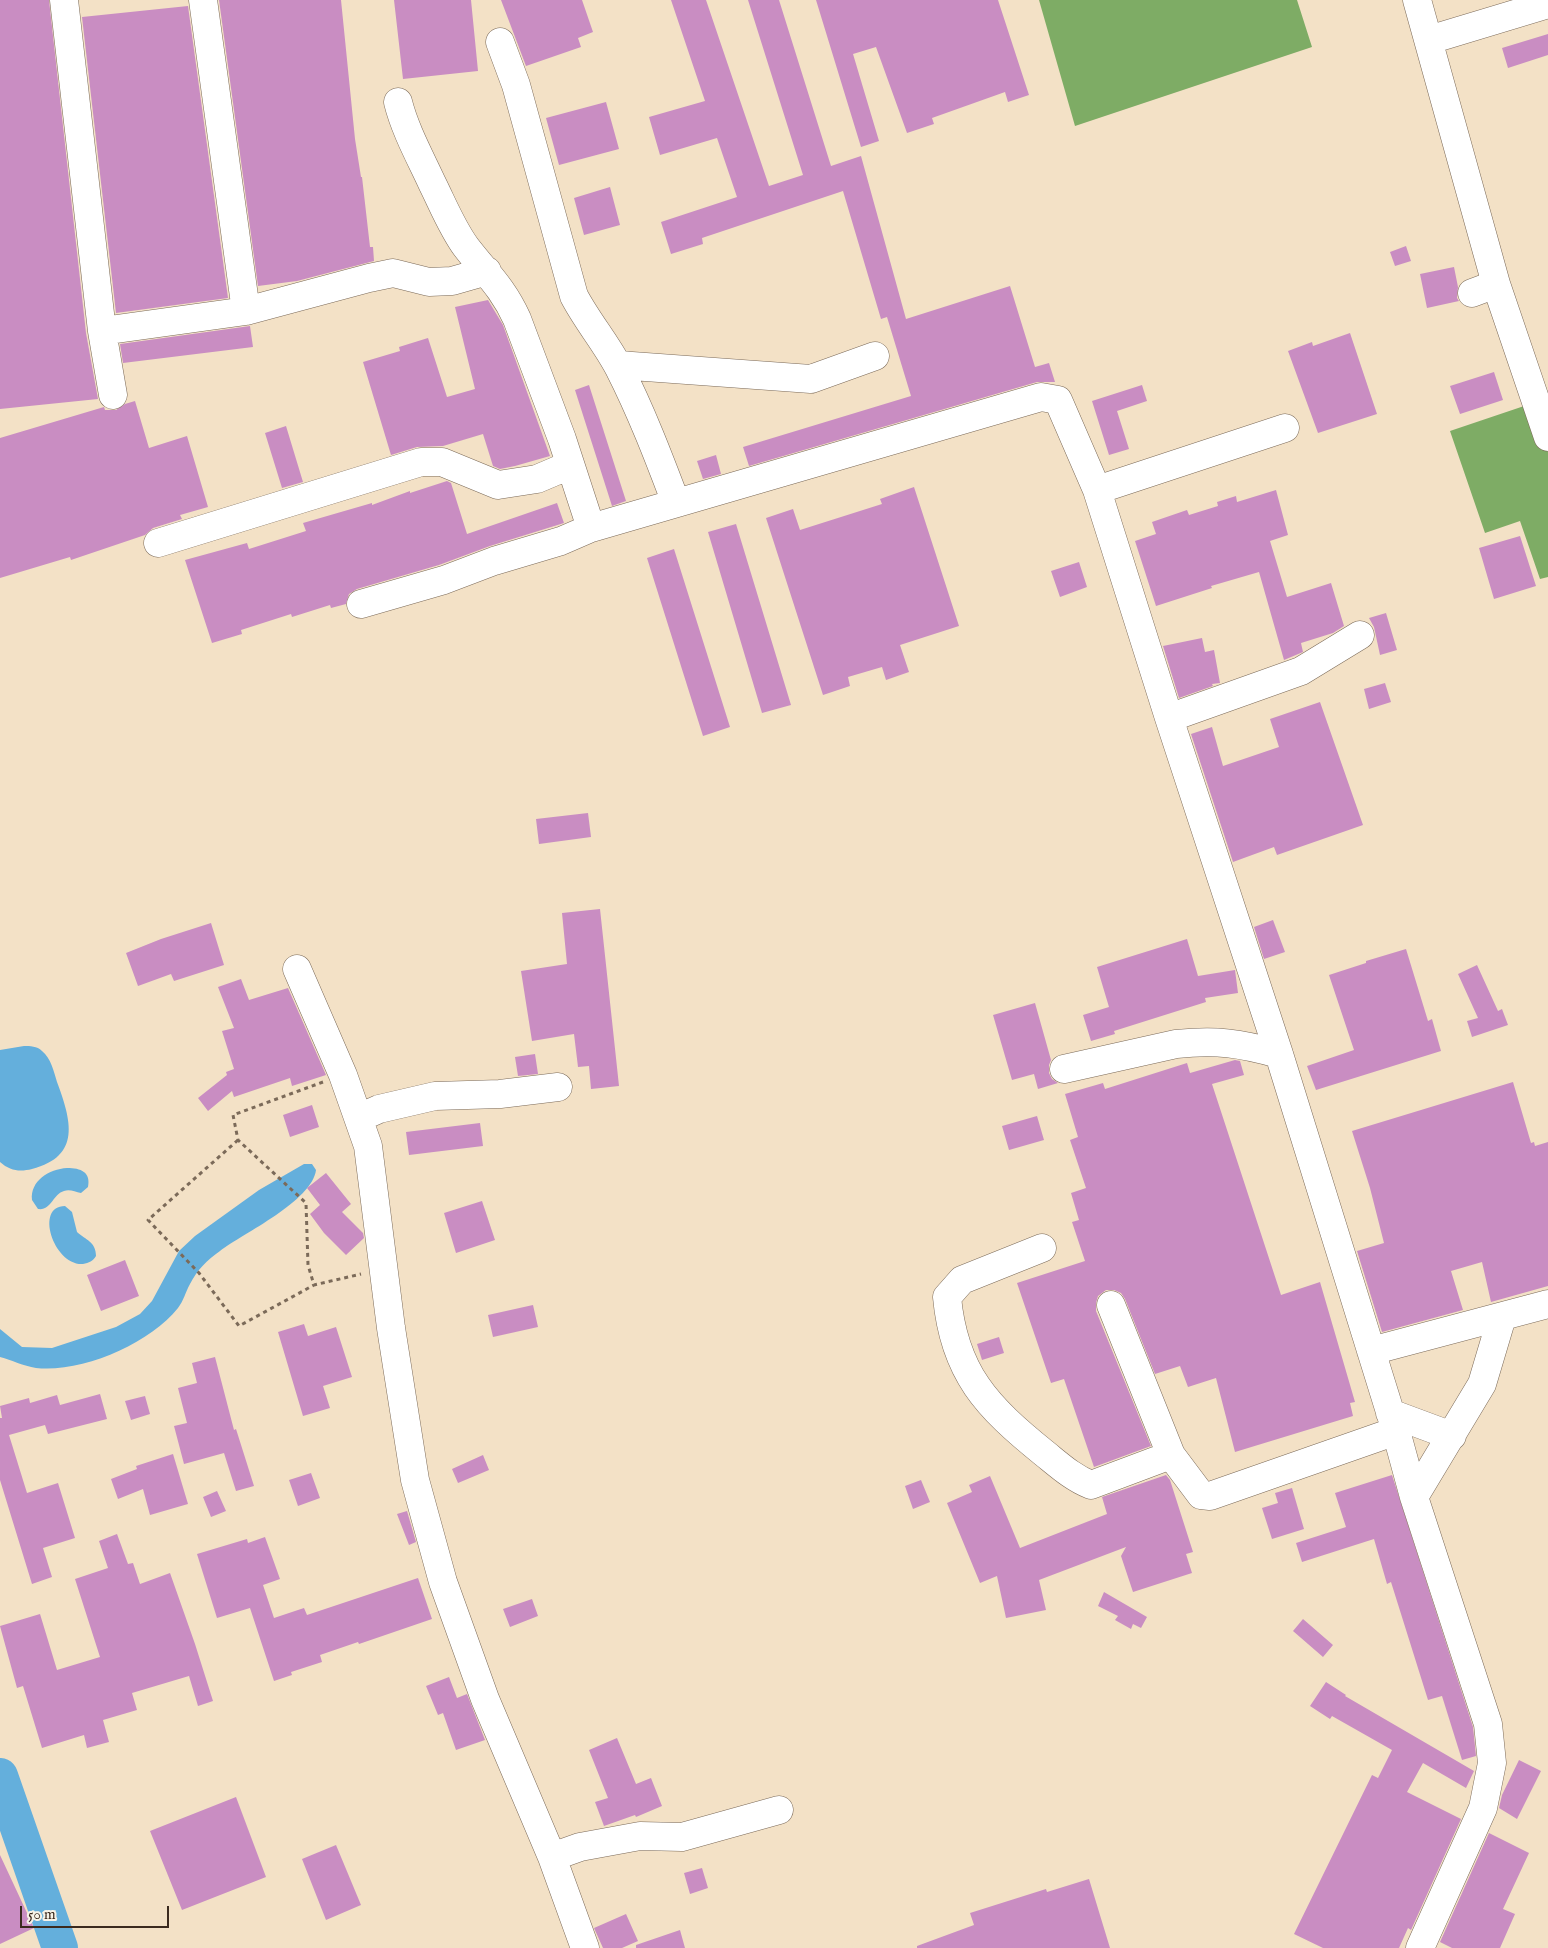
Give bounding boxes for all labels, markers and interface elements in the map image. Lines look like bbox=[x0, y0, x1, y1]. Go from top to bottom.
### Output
scale bar bbox=[22, 1896, 171, 1928]
text: 50 m bbox=[28, 1905, 56, 1924]

